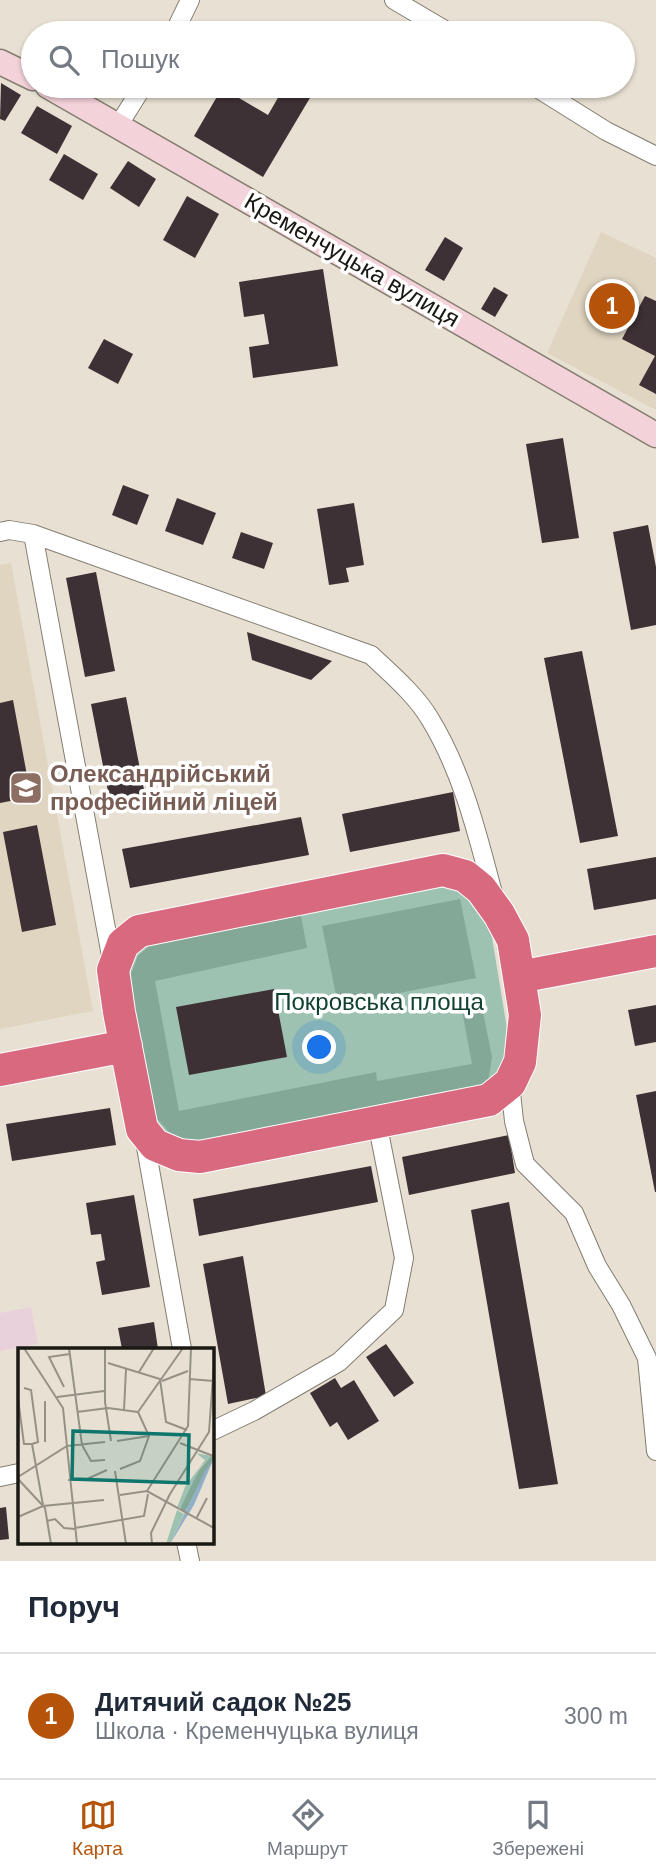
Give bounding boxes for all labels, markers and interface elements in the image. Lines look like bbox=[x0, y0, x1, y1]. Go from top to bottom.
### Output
search box bbox=[21, 21, 635, 98]
icon: search bbox=[45, 41, 83, 79]
text: Пошук bbox=[101, 44, 179, 74]
street label: Кременчуцька вулиця bbox=[240, 187, 464, 332]
pin: 1 bbox=[589, 280, 635, 332]
place label: Олександрійський професійний ліцей bbox=[50, 760, 278, 815]
school or university icon: Олександрійський професійний ліцей bbox=[7, 769, 45, 807]
park label: Покровська площа bbox=[274, 988, 484, 1015]
your location bbox=[302, 1030, 336, 1064]
inset map bbox=[18, 1348, 214, 1544]
text: Поруч bbox=[28, 1590, 120, 1623]
text: Дитячий садок №25 bbox=[95, 1687, 351, 1717]
text: 1 bbox=[45, 1703, 57, 1729]
text: 300 m bbox=[564, 1703, 628, 1729]
text: Школа · Кременчуцька вулиця bbox=[95, 1718, 419, 1744]
tab: Карта bbox=[72, 1796, 123, 1860]
tab: Маршрут bbox=[267, 1796, 348, 1860]
tab: Збережені bbox=[492, 1796, 584, 1860]

